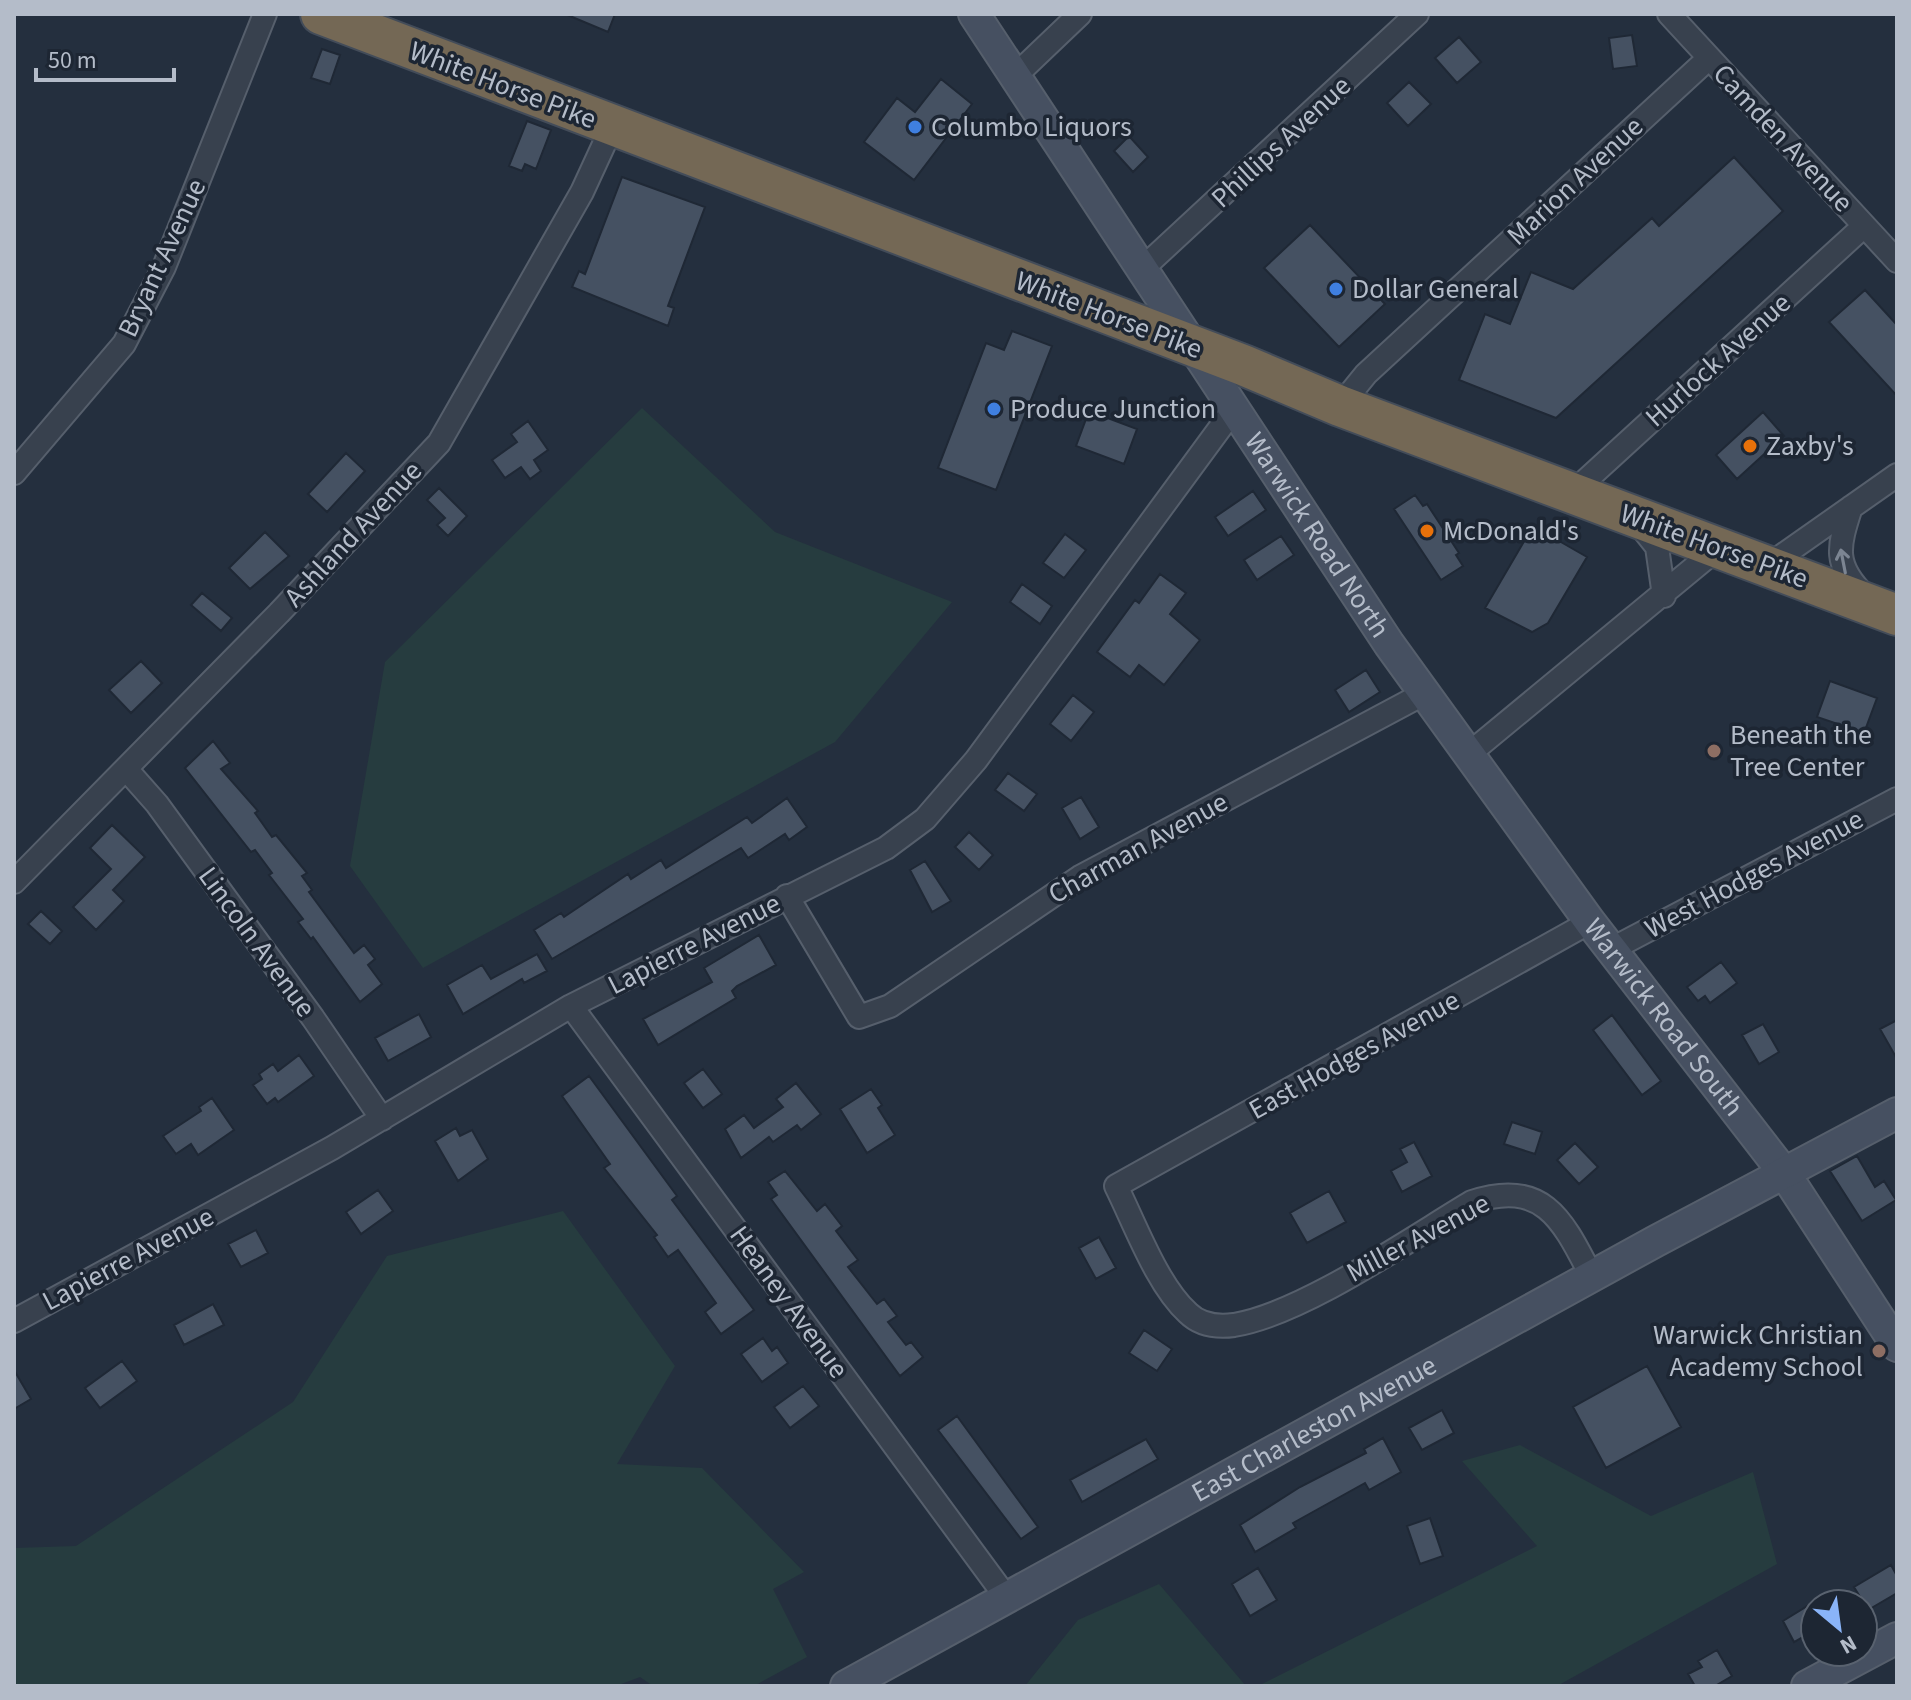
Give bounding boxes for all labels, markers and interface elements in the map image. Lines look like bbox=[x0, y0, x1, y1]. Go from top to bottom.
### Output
street label: White Horse Pike bbox=[404, 31, 602, 139]
scale bar bbox=[36, 32, 174, 82]
text: 50 m bbox=[48, 43, 97, 78]
street label: Camden Avenue bbox=[1704, 55, 1862, 221]
street label: Phillips Avenue bbox=[1202, 67, 1360, 217]
place label: Columbo Liquors bbox=[931, 107, 1132, 147]
street label: Marion Avenue bbox=[1498, 107, 1652, 255]
marker: Columbo Liquors bbox=[906, 118, 924, 136]
street label: Bryant Avenue bbox=[108, 172, 216, 344]
street label: White Horse Pike bbox=[1010, 261, 1208, 369]
place label: Dollar General bbox=[1352, 269, 1519, 309]
marker: Dollar General bbox=[1327, 280, 1345, 298]
street label: Hurlock Avenue bbox=[1636, 284, 1800, 436]
place label: Produce Junction bbox=[1010, 389, 1216, 429]
marker: Produce Junction bbox=[985, 400, 1003, 418]
street label: Warwick Road North bbox=[1235, 424, 1400, 646]
place label: Zaxby's bbox=[1766, 426, 1854, 466]
marker: Zaxby's bbox=[1741, 437, 1759, 455]
street label: Ashland Avenue bbox=[275, 452, 431, 616]
street label: White Horse Pike bbox=[1615, 494, 1813, 598]
place label: McDonald's bbox=[1443, 511, 1579, 551]
marker: McDonald's bbox=[1418, 522, 1436, 540]
one-way arrow bbox=[1835, 548, 1850, 574]
place label: Beneath the Tree Center bbox=[1730, 715, 1872, 787]
marker: Beneath the Tree Center bbox=[1705, 742, 1723, 760]
street label: Charman Avenue bbox=[1041, 782, 1235, 914]
street label: West Hodges Avenue bbox=[1638, 799, 1870, 949]
street label: Lincoln Avenue bbox=[189, 858, 325, 1026]
street label: Lapierre Avenue bbox=[601, 883, 787, 1005]
street label: Warwick Road South bbox=[1574, 910, 1753, 1125]
street label: East Hodges Avenue bbox=[1241, 980, 1467, 1130]
street label: Miller Avenue bbox=[1339, 1183, 1497, 1293]
street label: Lapierre Avenue bbox=[35, 1197, 221, 1321]
street label: Heaney Avenue bbox=[720, 1217, 858, 1387]
place label: Warwick Christian Academy School bbox=[1653, 1315, 1863, 1387]
marker: Warwick Christian Academy School bbox=[1870, 1342, 1888, 1360]
street label: East Charleston Avenue bbox=[1184, 1345, 1444, 1512]
north arrow bbox=[1799, 1588, 1879, 1668]
text: N bbox=[1834, 1627, 1862, 1662]

